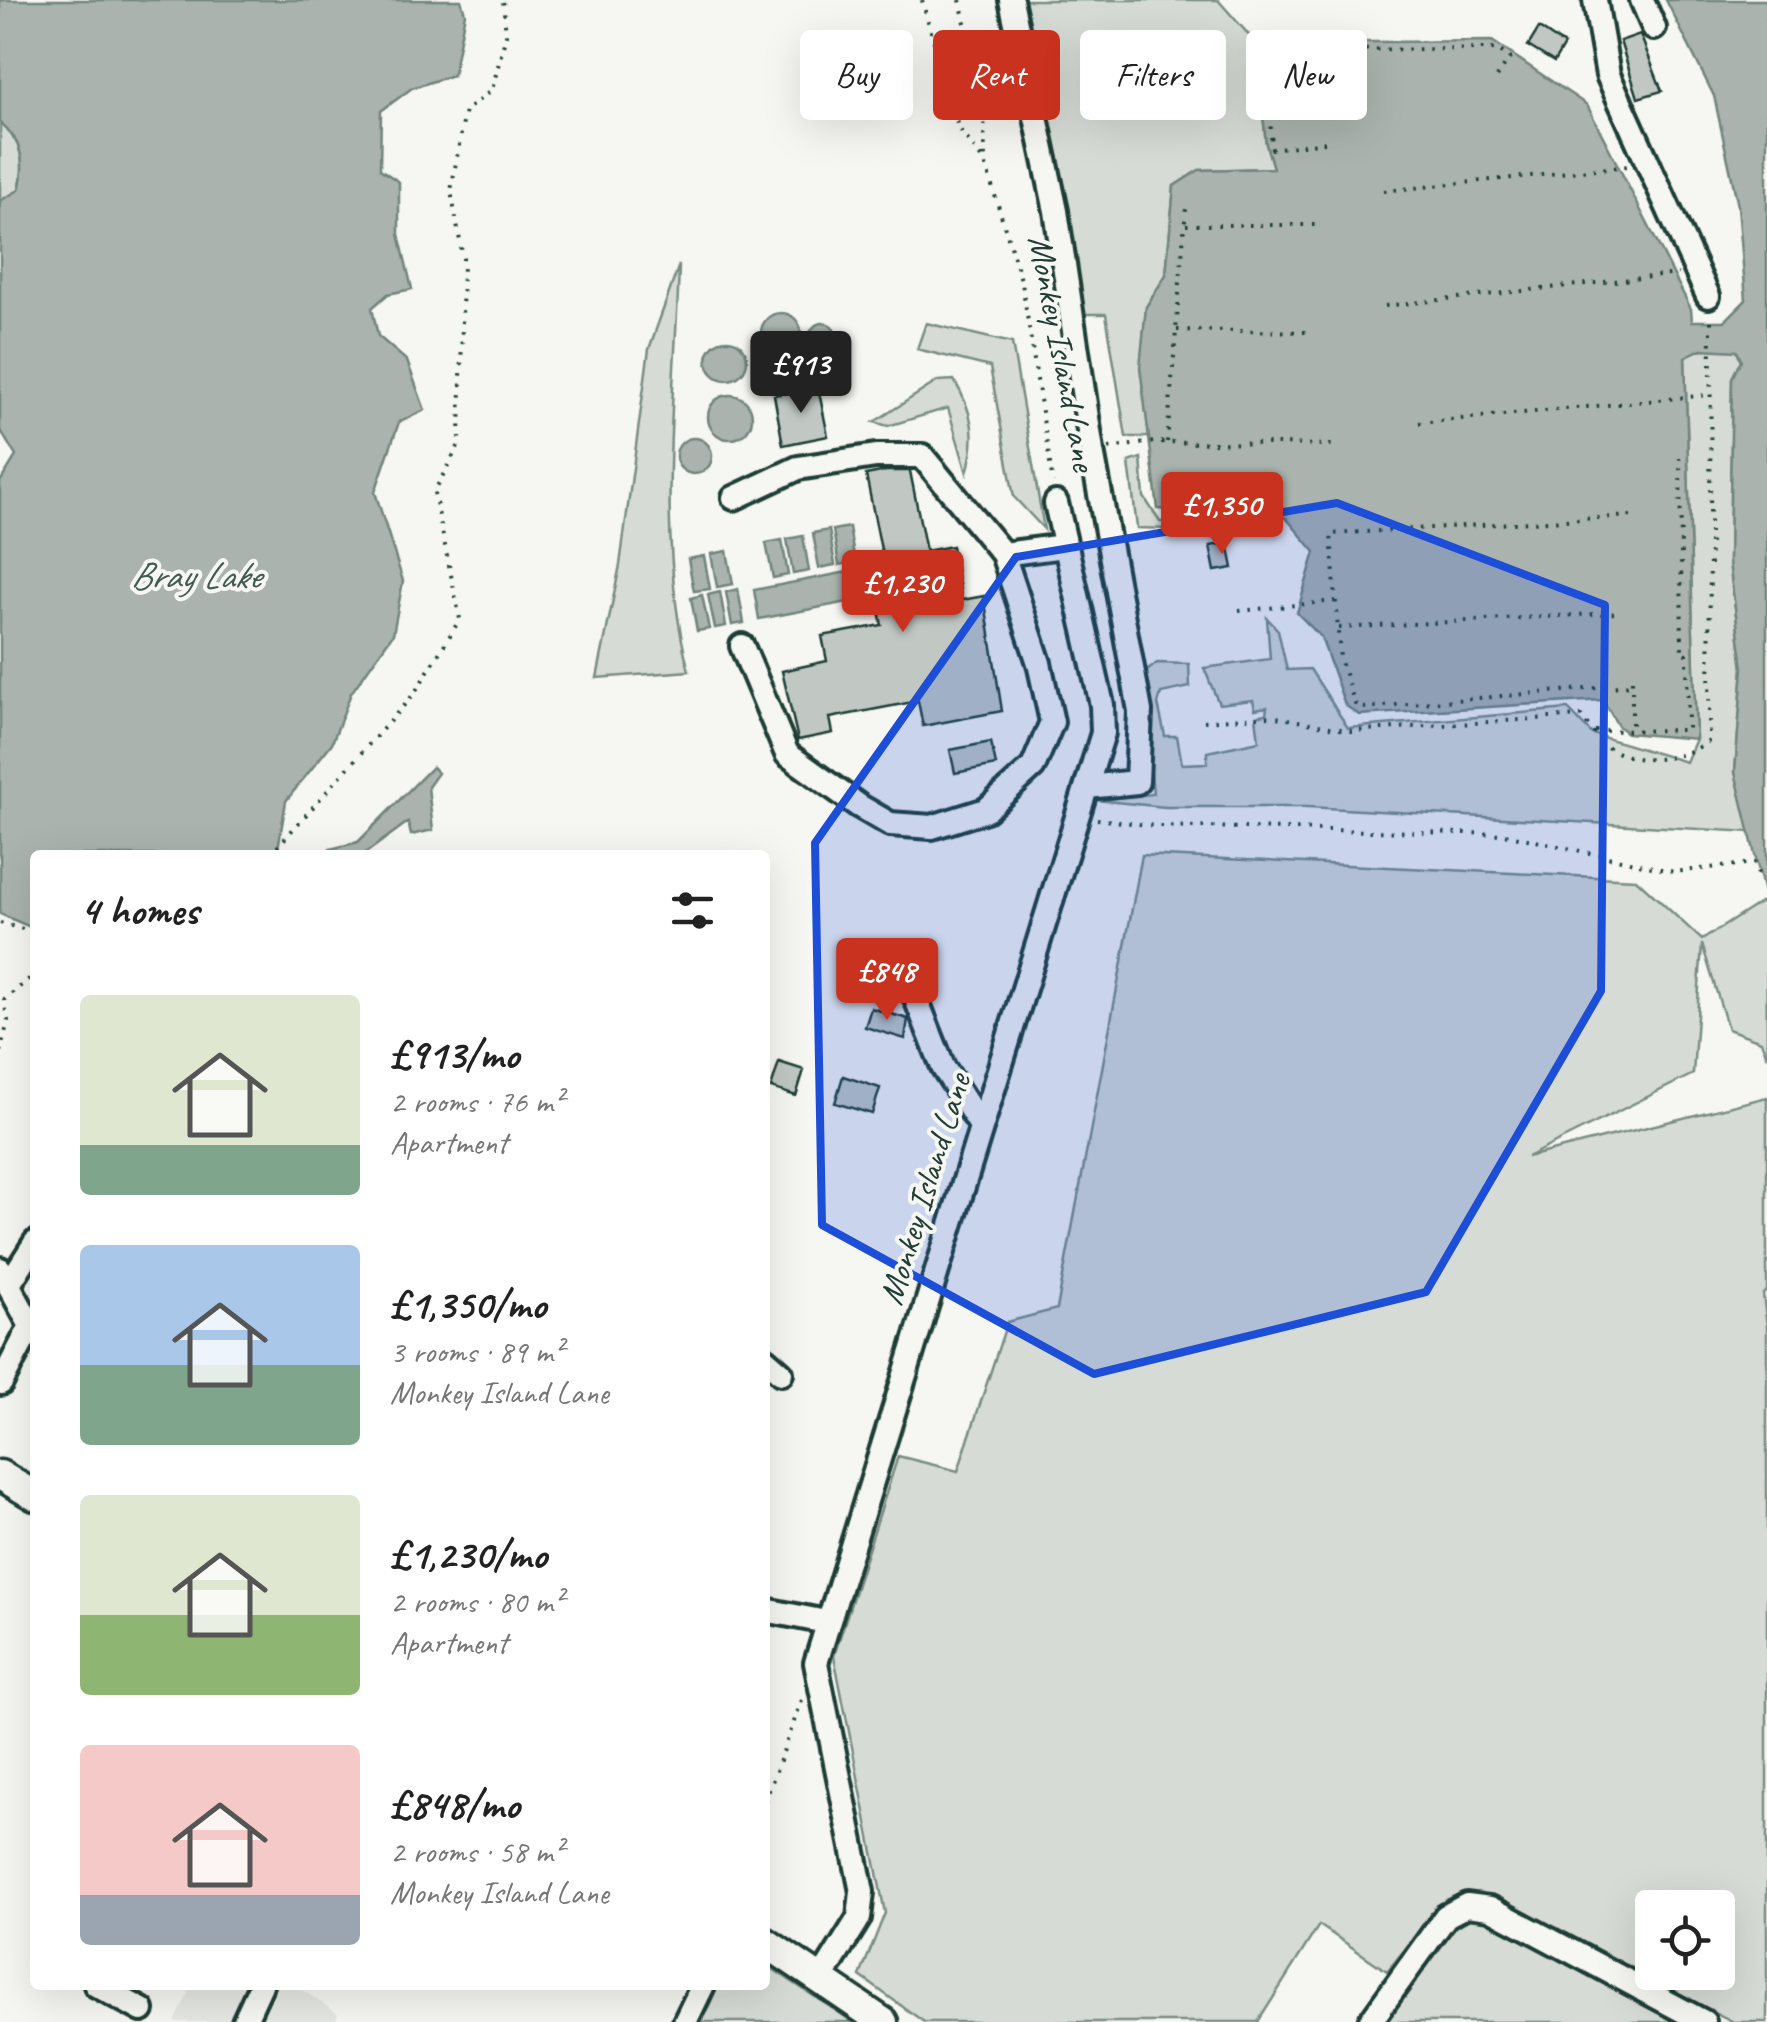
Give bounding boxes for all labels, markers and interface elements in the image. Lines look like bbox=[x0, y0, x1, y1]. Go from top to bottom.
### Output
chip: Buy bbox=[800, 30, 913, 120]
chip: Rent bbox=[933, 30, 1060, 120]
chip: Filters bbox=[1080, 30, 1226, 120]
chip: New bbox=[1246, 30, 1367, 120]
street label: Monkey Island Lane bbox=[1018, 231, 1108, 477]
pin: £913 bbox=[742, 331, 860, 416]
text: £913 bbox=[772, 343, 830, 384]
pin: £1,350 bbox=[1141, 472, 1303, 557]
text: £1,350 bbox=[1183, 484, 1261, 525]
pin: £1,230 bbox=[822, 550, 984, 635]
water label: Bray Lake bbox=[130, 552, 265, 599]
text: £1,230 bbox=[864, 562, 942, 603]
icon: filters bbox=[665, 883, 720, 938]
text: 4 homes bbox=[80, 884, 199, 937]
pin: £848 bbox=[828, 938, 946, 1023]
text: £848 bbox=[858, 950, 916, 991]
text: £913/mo bbox=[390, 1028, 519, 1081]
icon: home bbox=[160, 1035, 280, 1155]
street label: Monkey Island Lane bbox=[868, 1066, 982, 1310]
text: 2 rooms · 76 m² bbox=[390, 1081, 563, 1122]
text: Apartment bbox=[390, 1122, 508, 1163]
text: £1,350/mo bbox=[390, 1278, 546, 1331]
icon: home bbox=[160, 1285, 280, 1405]
text: 3 rooms · 89 m² bbox=[390, 1331, 563, 1372]
text: Monkey Island Lane bbox=[390, 1372, 609, 1413]
text: £1,230/mo bbox=[390, 1528, 547, 1581]
icon: home bbox=[160, 1535, 280, 1655]
text: 2 rooms · 80 m² bbox=[390, 1581, 563, 1622]
text: Apartment bbox=[390, 1622, 508, 1663]
text: £848/mo bbox=[390, 1778, 519, 1831]
icon: home bbox=[160, 1785, 280, 1905]
text: 2 rooms · 58 m² bbox=[390, 1831, 563, 1872]
text: Monkey Island Lane bbox=[390, 1872, 609, 1913]
map controls bbox=[1635, 1890, 1735, 1990]
button: locate bbox=[1635, 1890, 1735, 1990]

